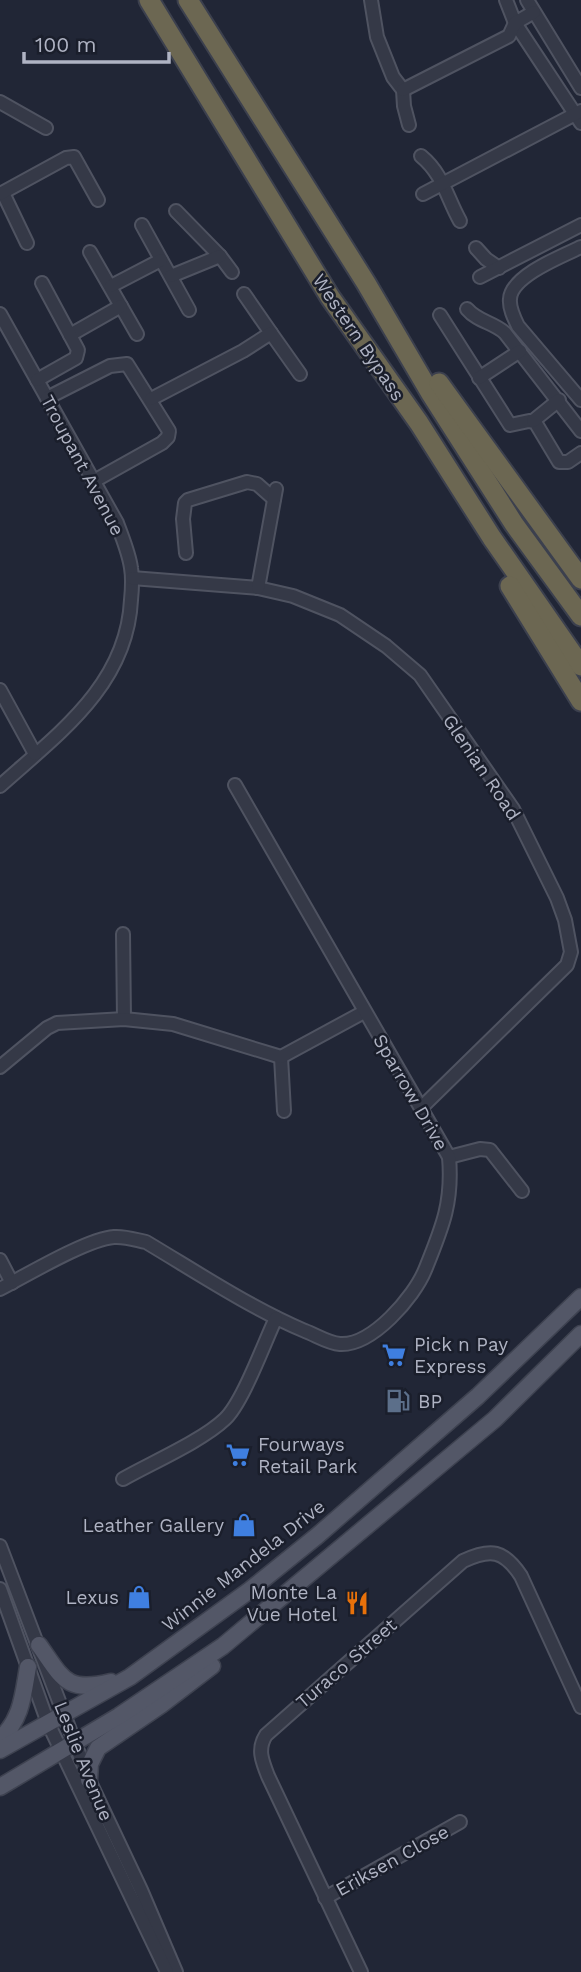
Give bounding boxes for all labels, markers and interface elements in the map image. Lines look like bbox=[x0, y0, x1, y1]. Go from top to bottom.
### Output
scale bar bbox=[24, 21, 170, 65]
text: 100 m bbox=[35, 32, 97, 57]
street label: Western Bypass bbox=[308, 269, 410, 405]
street label: Troupant Avenue bbox=[36, 391, 129, 539]
street label: Glenian Road bbox=[438, 710, 525, 825]
street label: Sparrow Drive bbox=[368, 1030, 453, 1154]
place label: Pick n Pay Express bbox=[414, 1333, 508, 1378]
supermarket icon: Pick n Pay Express bbox=[380, 1341, 408, 1369]
fuel station icon: BP bbox=[384, 1387, 412, 1415]
place label: BP bbox=[418, 1390, 442, 1413]
place label: Fourways Retail Park bbox=[258, 1433, 357, 1478]
supermarket icon: Fourways Retail Park bbox=[224, 1441, 252, 1469]
street label: Winnie Mandela Drive bbox=[157, 1495, 329, 1636]
shop icon: Leather Gallery bbox=[230, 1511, 258, 1539]
place label: Leather Gallery bbox=[82, 1514, 224, 1537]
place label: Monte La Vue Hotel bbox=[246, 1581, 337, 1626]
shop icon: Lexus bbox=[125, 1583, 153, 1611]
place label: Lexus bbox=[65, 1586, 119, 1609]
restaurant icon: Monte La Vue Hotel bbox=[343, 1589, 371, 1617]
street label: Turaco Street bbox=[291, 1613, 401, 1713]
street label: Leslie Avenue bbox=[49, 1698, 118, 1824]
street label: Eriksen Close bbox=[332, 1820, 453, 1901]

